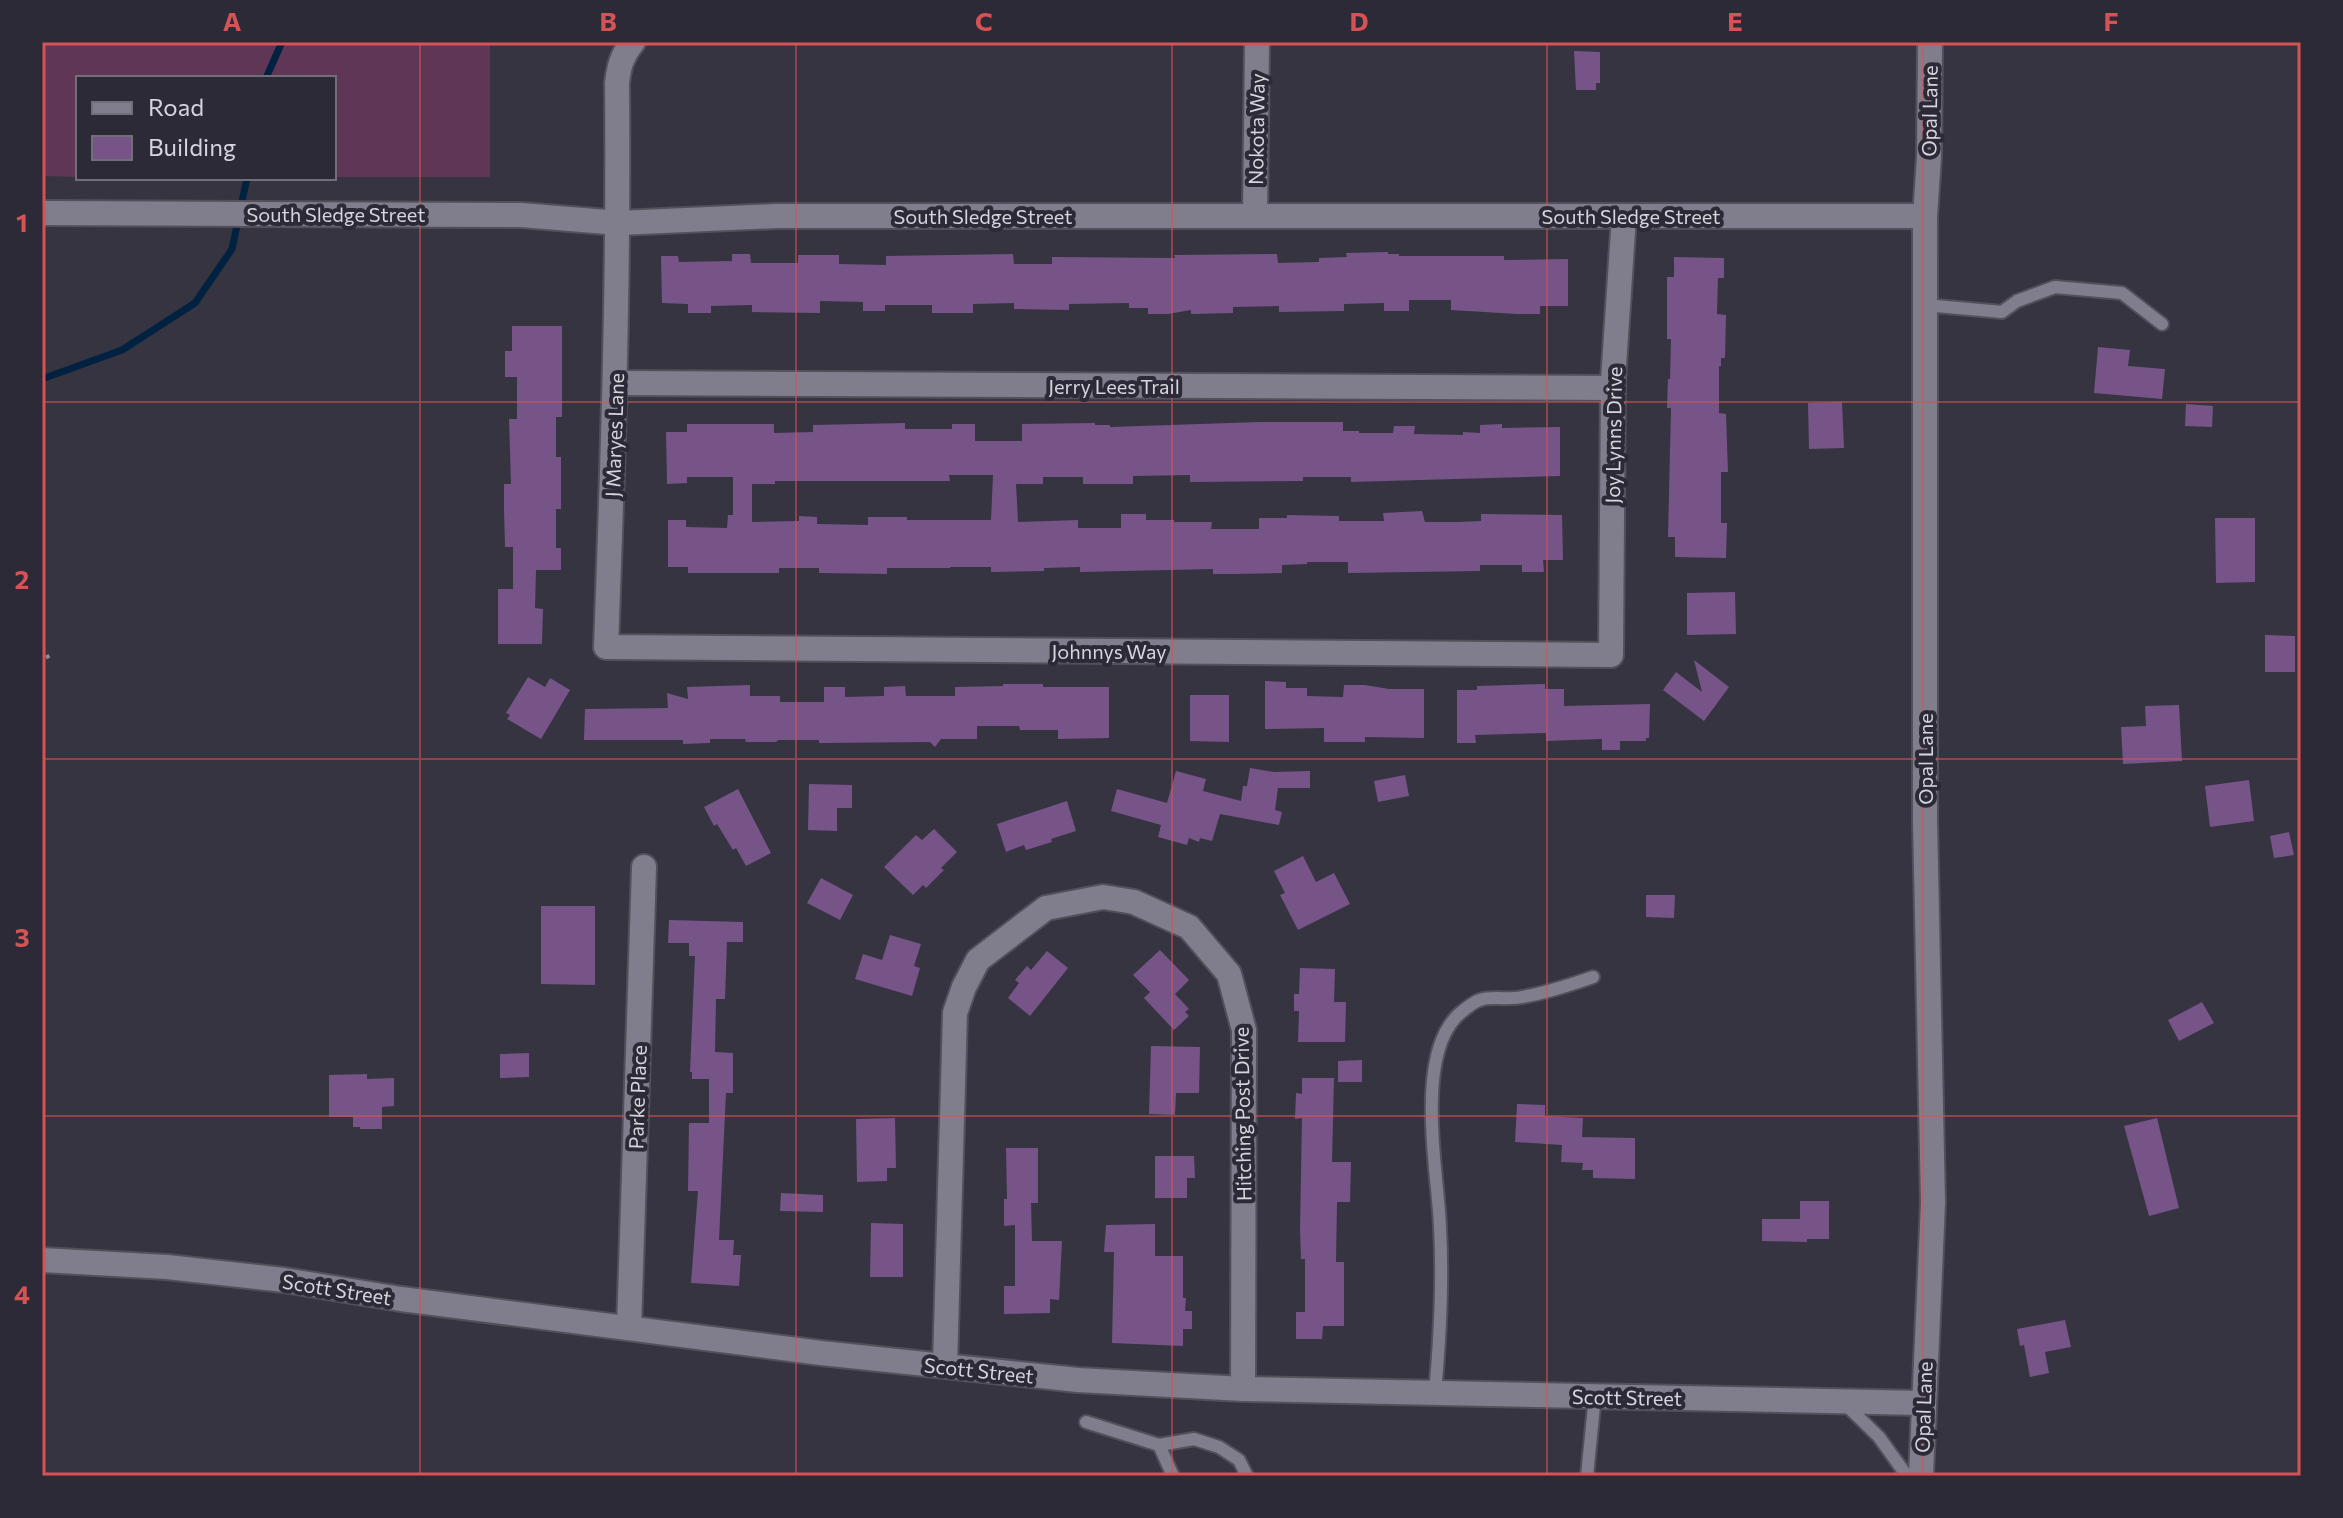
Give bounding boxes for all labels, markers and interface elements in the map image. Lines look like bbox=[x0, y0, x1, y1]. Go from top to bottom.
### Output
text: A bbox=[223, 5, 242, 36]
text: B bbox=[599, 5, 617, 36]
text: C bbox=[975, 5, 993, 36]
text: D bbox=[1349, 5, 1369, 36]
text: E bbox=[1727, 5, 1743, 36]
text: F bbox=[2103, 5, 2119, 36]
street label: Opal Lane bbox=[1916, 65, 1942, 157]
street label: Nokota Way bbox=[1243, 73, 1269, 185]
legend bbox=[76, 76, 336, 180]
text: Road bbox=[148, 92, 204, 121]
text: Building bbox=[148, 132, 236, 161]
street label: South Sledge Street bbox=[247, 202, 425, 226]
street label: South Sledge Street bbox=[894, 204, 1072, 228]
street label: South Sledge Street bbox=[1542, 204, 1720, 228]
text: 1 bbox=[16, 206, 28, 237]
street label: Joy Lynns Drive bbox=[1600, 366, 1626, 504]
street label: J Maryes Lane bbox=[600, 372, 628, 498]
street label: Jerry Lees Trail bbox=[1048, 374, 1180, 398]
text: 2 bbox=[15, 563, 29, 594]
street label: Johnnys Way bbox=[1051, 639, 1167, 663]
street label: Opal Lane bbox=[1913, 713, 1937, 805]
text: 3 bbox=[14, 921, 30, 952]
street label: Hitching Post Drive bbox=[1228, 1027, 1256, 1201]
street label: Parke Place bbox=[623, 1044, 651, 1150]
street label: Scott Street bbox=[281, 1269, 393, 1309]
text: 4 bbox=[14, 1278, 30, 1309]
street label: Scott Street bbox=[923, 1352, 1035, 1388]
street label: Opal Lane bbox=[1909, 1361, 1937, 1453]
street label: Scott Street bbox=[1572, 1384, 1682, 1410]

